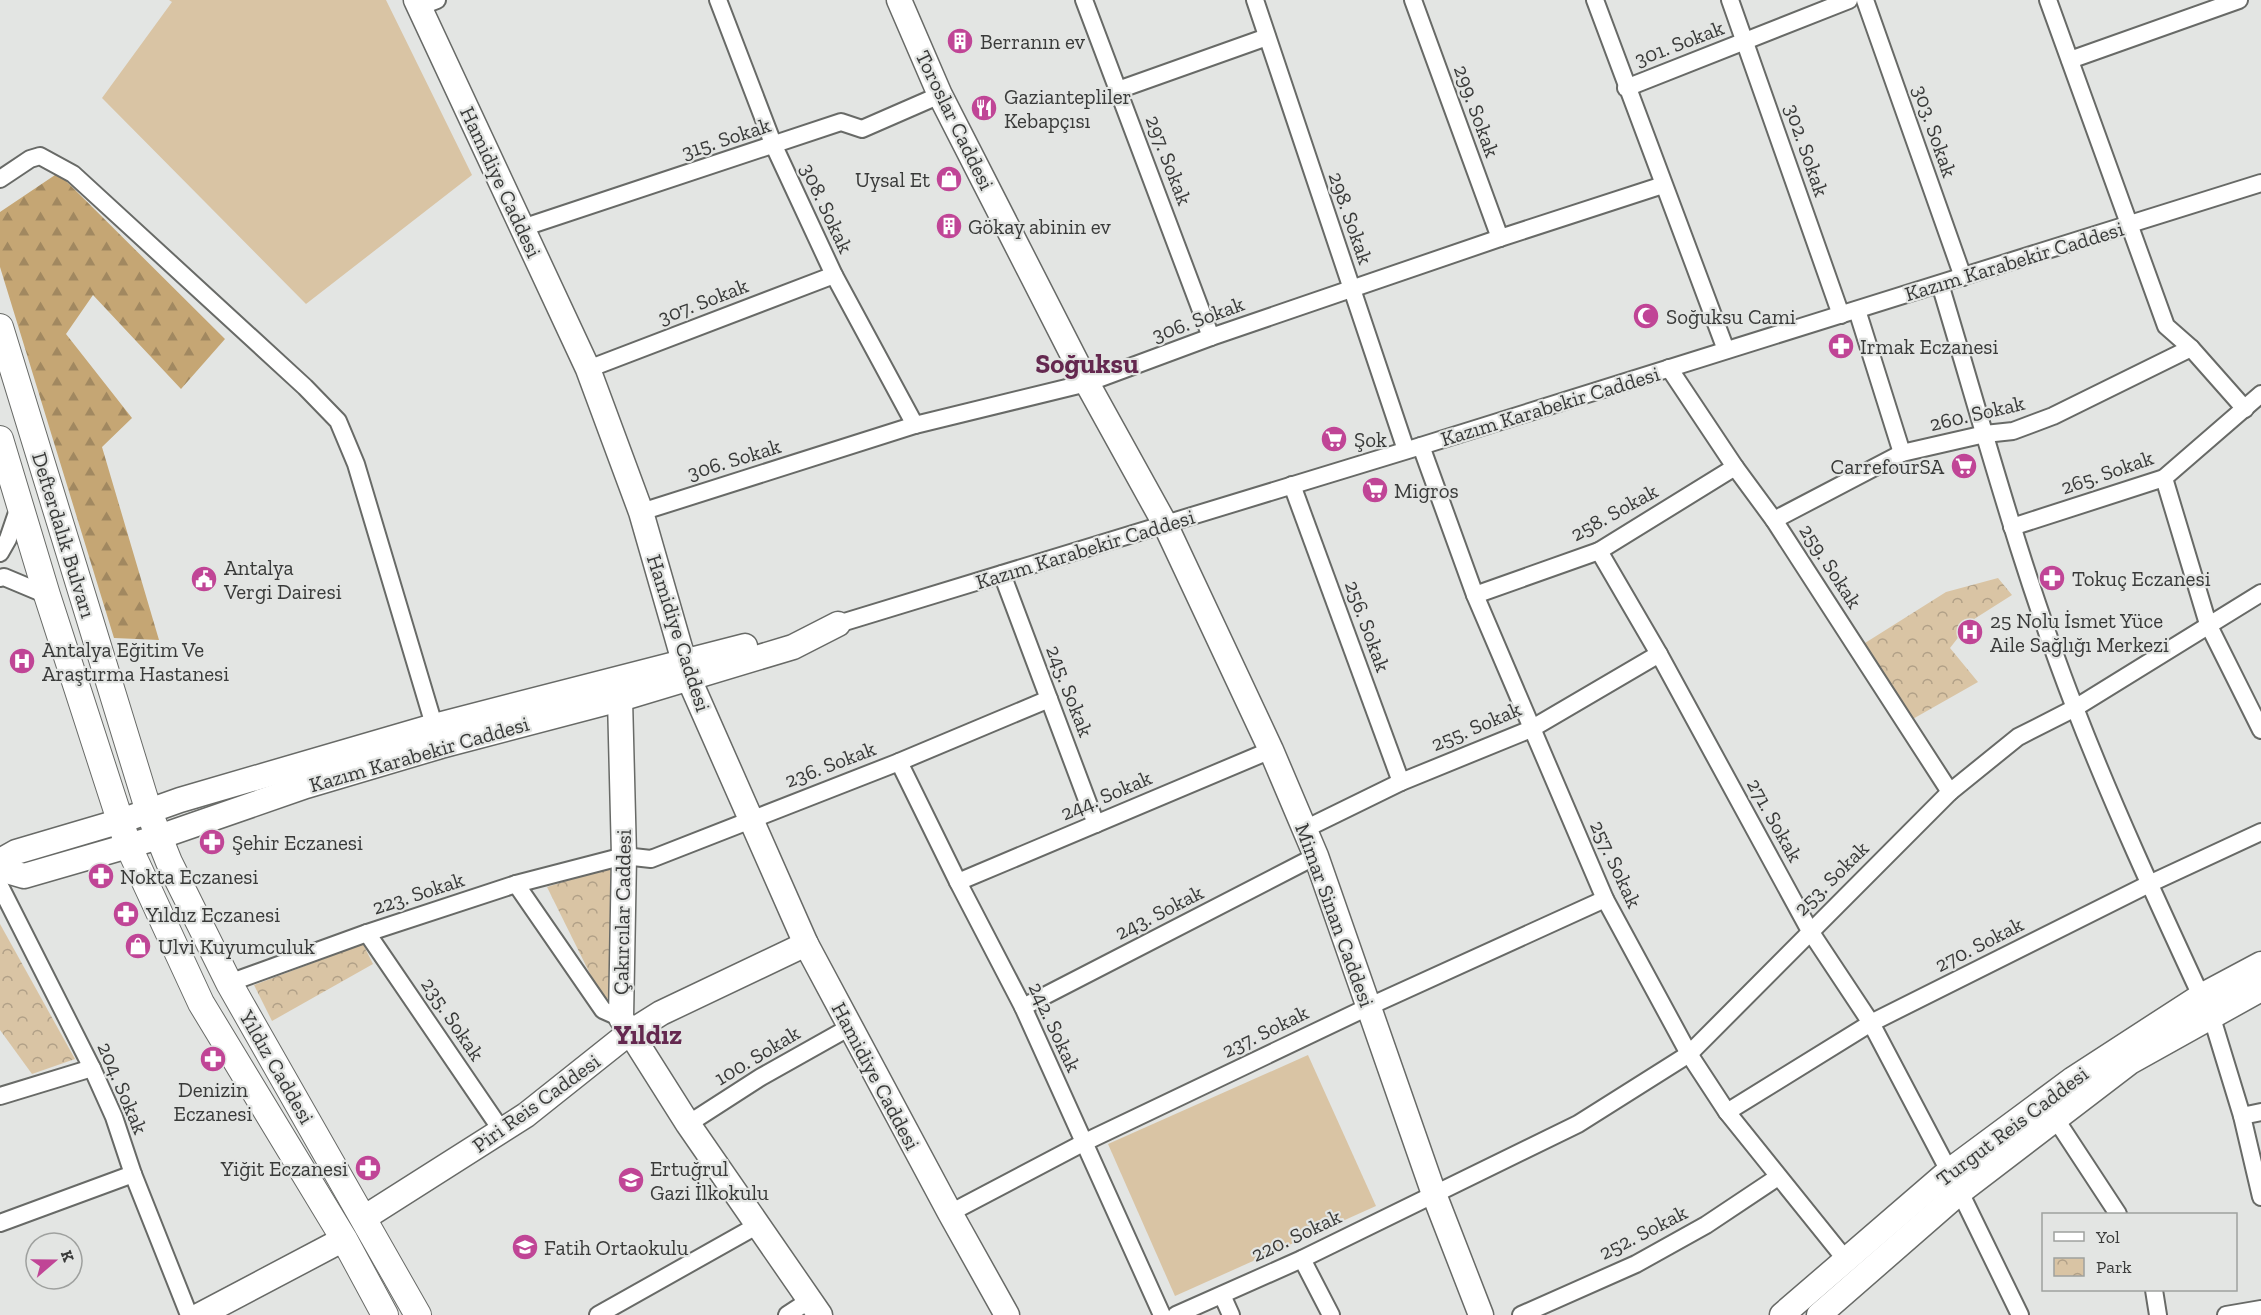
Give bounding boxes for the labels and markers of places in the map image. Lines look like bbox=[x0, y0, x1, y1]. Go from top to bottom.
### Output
building icon: Berranın ev bbox=[945, 26, 975, 56]
place label: Berranın ev bbox=[980, 29, 1086, 54]
place label: Gaziantepliler Kebapçısı bbox=[1004, 84, 1131, 133]
restaurant icon: Gaziantepliler Kebapçısı bbox=[969, 93, 999, 123]
shop icon: Uysal Et bbox=[934, 164, 964, 194]
place label: Uysal Et bbox=[855, 167, 930, 192]
building icon: Gökay abinin ev bbox=[934, 211, 964, 241]
place label: Gökay abinin ev bbox=[968, 214, 1111, 239]
mosque icon: Soğuksu Cami bbox=[1631, 301, 1661, 331]
place label: Soğuksu Cami bbox=[1666, 304, 1796, 329]
pharmacy icon: Irmak Eczanesi bbox=[1826, 331, 1856, 361]
place label: Irmak Eczanesi bbox=[1860, 334, 1999, 359]
supermarket icon: Şok bbox=[1319, 424, 1349, 454]
place label: Şok bbox=[1354, 427, 1387, 452]
supermarket icon: CarrefourSA bbox=[1949, 451, 1979, 481]
place label: CarrefourSA bbox=[1831, 454, 1944, 479]
supermarket icon: Migros bbox=[1360, 475, 1390, 505]
place label: Migros bbox=[1394, 478, 1459, 503]
place label: Antalya Vergi Dairesi bbox=[223, 555, 342, 604]
pharmacy icon: Tokuç Eczanesi bbox=[2037, 563, 2067, 593]
public building icon: Antalya Vergi Dairesi bbox=[189, 564, 219, 594]
place label: Tokuç Eczanesi bbox=[2072, 566, 2211, 591]
place label: 25 Nolu İsmet Yüce Aile Sağlığı Merkezi bbox=[1990, 608, 2169, 657]
hospital icon: 25 Nolu İsmet Yüce Aile Sağlığı Merkezi bbox=[1955, 617, 1985, 647]
place label: Antalya Eğitim Ve Araştırma Hastanesi bbox=[42, 637, 229, 686]
hospital icon: Antalya Eğitim Ve Araştırma Hastanesi bbox=[7, 646, 37, 676]
pharmacy icon: Şehir Eczanesi bbox=[197, 827, 227, 857]
place label: Şehir Eczanesi bbox=[232, 830, 363, 855]
pharmacy icon: Nokta Eczanesi bbox=[86, 861, 116, 891]
place label: Nokta Eczanesi bbox=[120, 864, 258, 889]
pharmacy icon: Yıldız Eczanesi bbox=[111, 899, 141, 929]
place label: Yıldız Eczanesi bbox=[145, 902, 280, 927]
shop icon: Ulvi Kuyumculuk bbox=[123, 931, 153, 961]
place label: Ulvi Kuyumculuk bbox=[158, 934, 315, 959]
pharmacy icon: Denizin Eczanesi bbox=[198, 1044, 228, 1074]
place label: Denizin Eczanesi bbox=[174, 1077, 253, 1126]
pharmacy icon: Yiğit Eczanesi bbox=[353, 1153, 383, 1183]
place label: Yiğit Eczanesi bbox=[220, 1156, 348, 1181]
place label: Ertuğrul Gazi İlkokulu bbox=[650, 1156, 769, 1205]
school or university icon: Ertuğrul Gazi İlkokulu bbox=[616, 1165, 646, 1195]
school or university icon: Fatih Ortaokulu bbox=[510, 1232, 540, 1262]
place label: Fatih Ortaokulu bbox=[544, 1235, 689, 1260]

